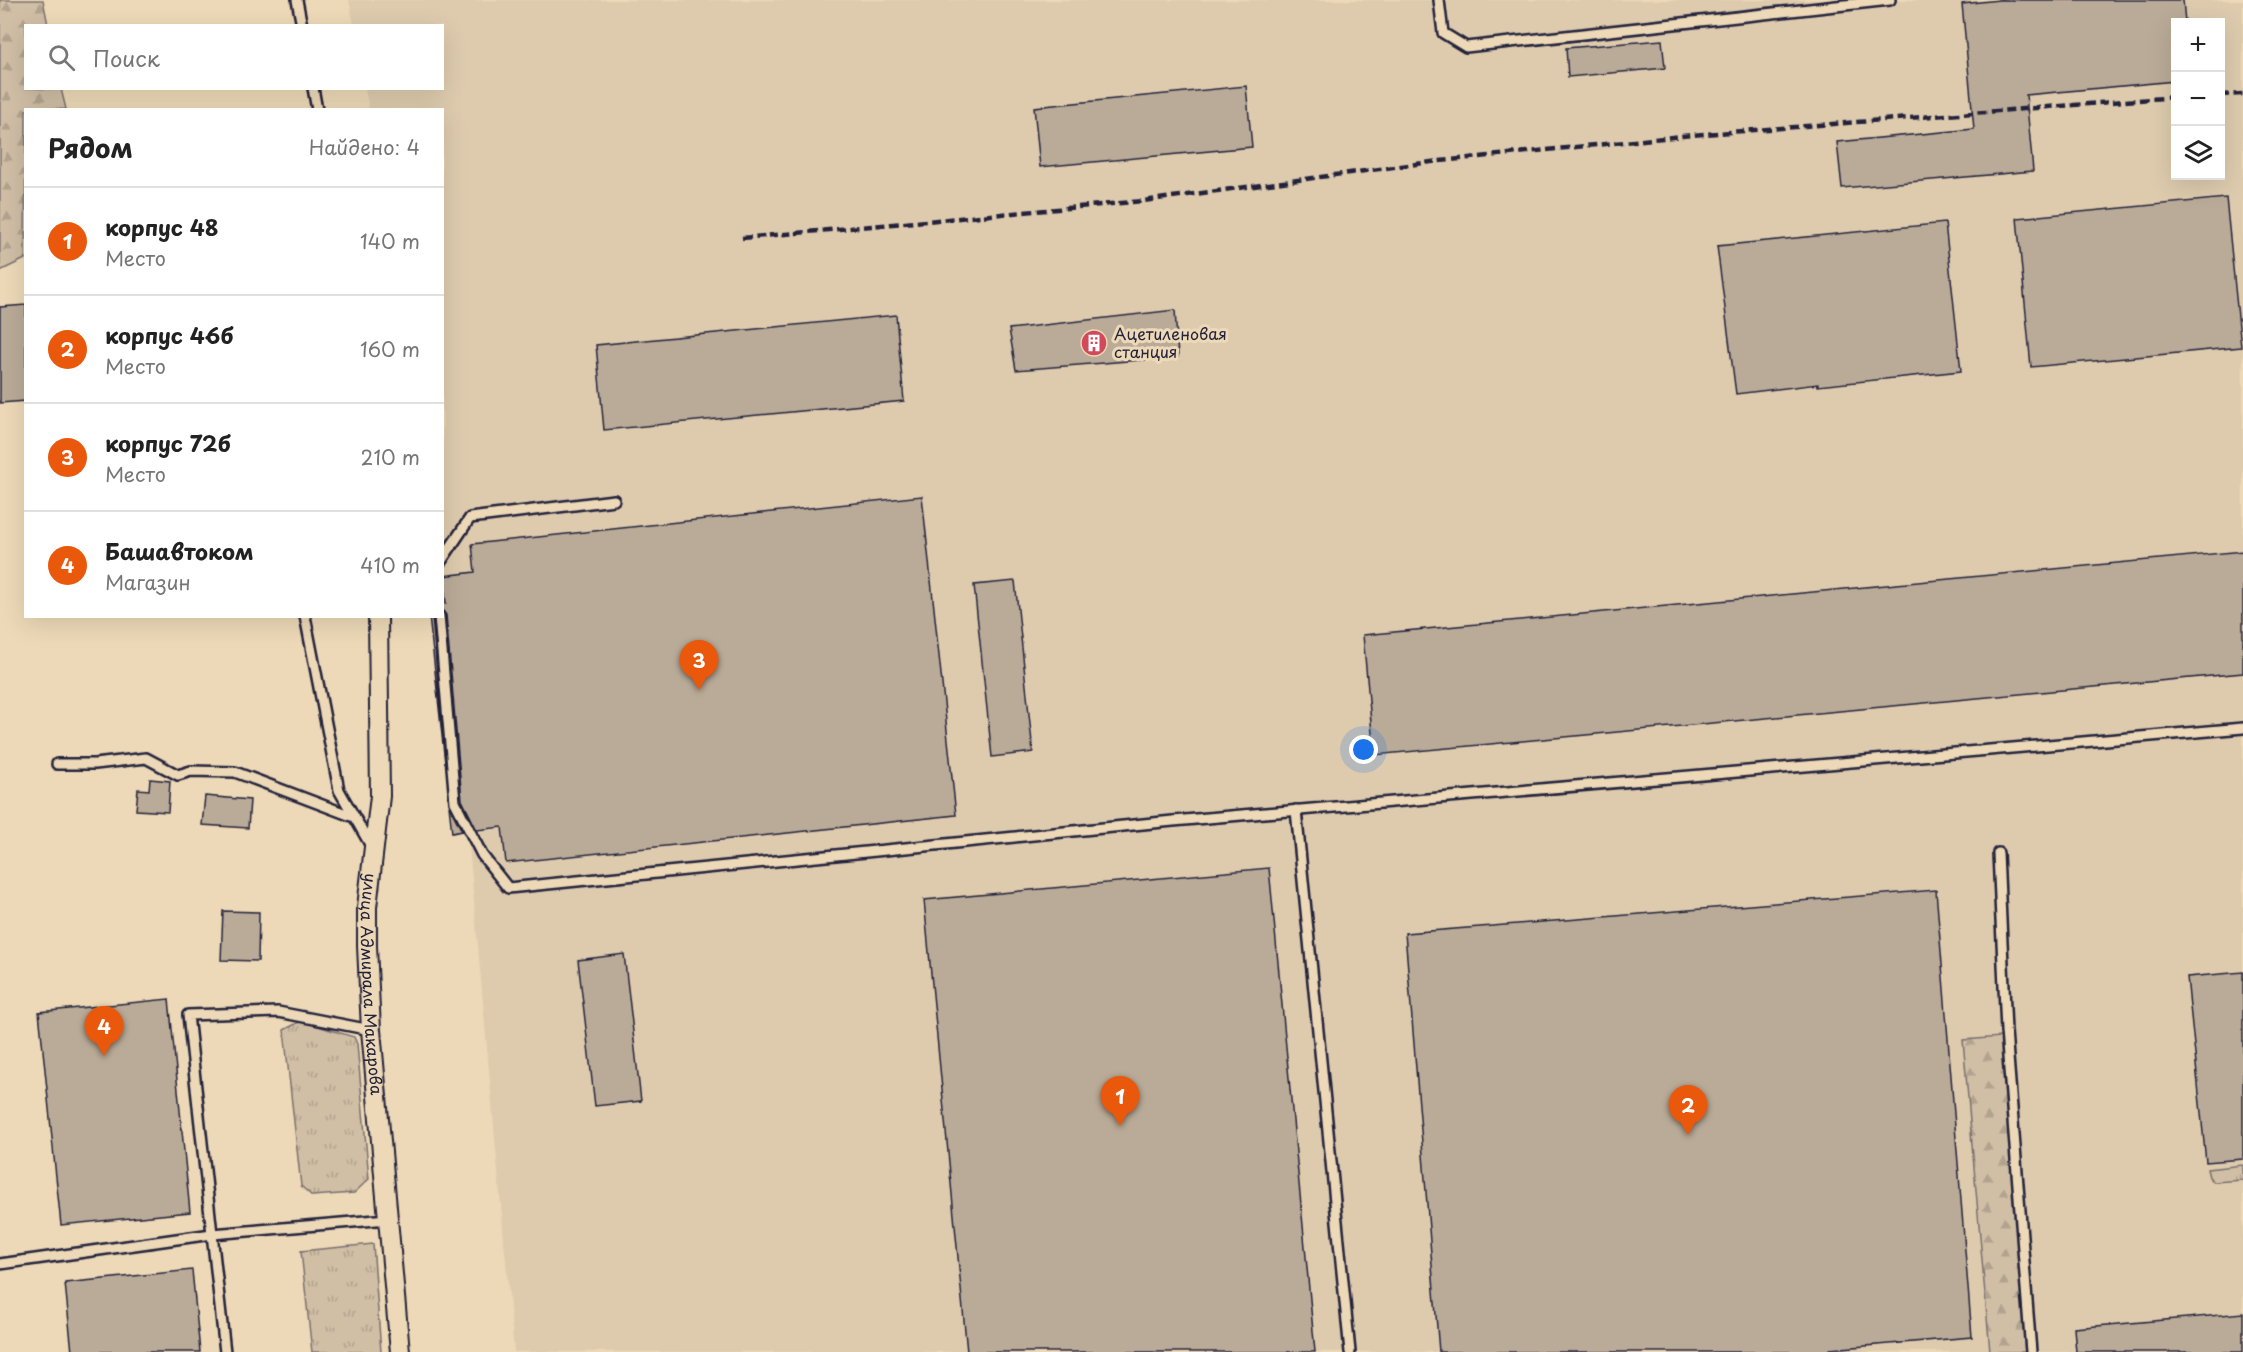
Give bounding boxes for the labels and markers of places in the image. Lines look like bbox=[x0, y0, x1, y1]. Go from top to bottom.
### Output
place label: Ацетиленовая станция bbox=[1114, 321, 1227, 363]
building icon: Ацетиленовая станция bbox=[1079, 328, 1109, 358]
pin: 3 bbox=[680, 640, 718, 690]
pin: 4 bbox=[84, 1006, 124, 1056]
pin: 1 bbox=[1100, 1076, 1140, 1126]
pin: 2 bbox=[1668, 1086, 1708, 1135]

